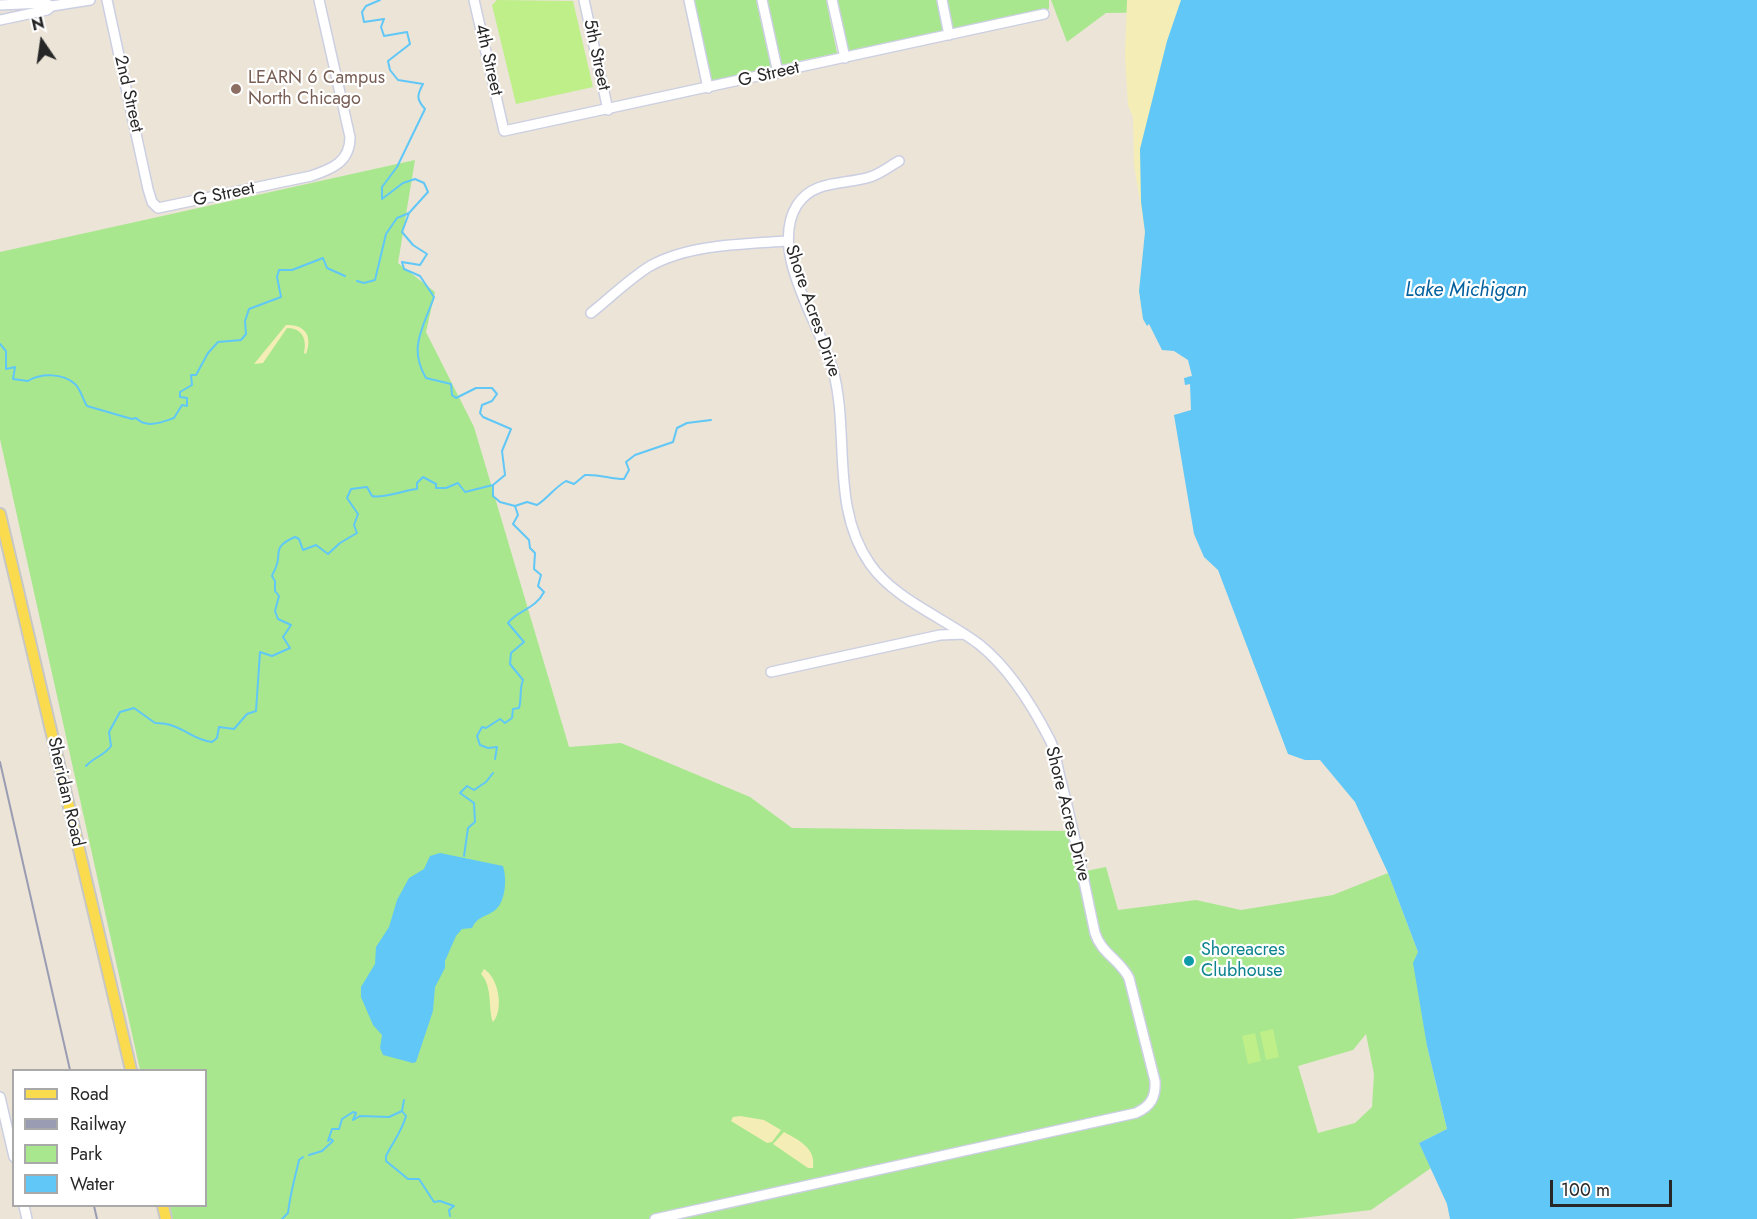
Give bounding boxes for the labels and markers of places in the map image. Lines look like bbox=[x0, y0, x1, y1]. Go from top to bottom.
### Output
place label: LEARN 6 Campus North Chicago bbox=[248, 68, 385, 110]
marker: LEARN 6 Campus North Chicago bbox=[229, 82, 243, 96]
place label: Shoreacres Clubhouse bbox=[1201, 940, 1285, 982]
marker: Shoreacres Clubhouse bbox=[1182, 954, 1196, 968]

